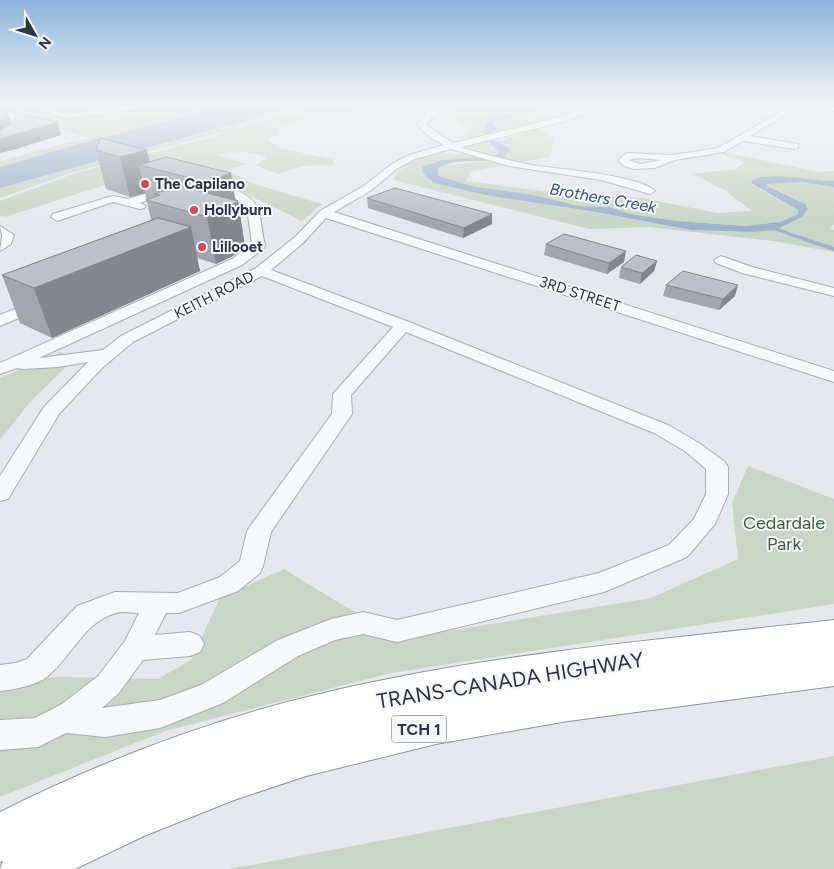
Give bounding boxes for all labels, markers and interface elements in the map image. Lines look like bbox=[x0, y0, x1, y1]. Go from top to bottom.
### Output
north arrow bbox=[10, 10, 60, 60]
text: N bbox=[35, 33, 55, 52]
place label: The Capilano bbox=[155, 175, 245, 193]
marker: The Capilano bbox=[139, 178, 151, 190]
water label: Brothers Creek bbox=[548, 179, 659, 217]
place label: Hollyburn bbox=[204, 201, 272, 219]
marker: Hollyburn bbox=[188, 204, 200, 216]
place label: Lillooet bbox=[212, 238, 263, 256]
marker: Lillooet bbox=[196, 241, 208, 253]
street label: KEITH ROAD bbox=[171, 267, 257, 323]
street label: 3RD STREET bbox=[537, 272, 624, 316]
park label: Cedardale Park bbox=[743, 512, 825, 555]
street label: TRANS-CANADA HIGHWAY bbox=[375, 646, 646, 713]
road number: TCH 1 bbox=[392, 716, 446, 742]

